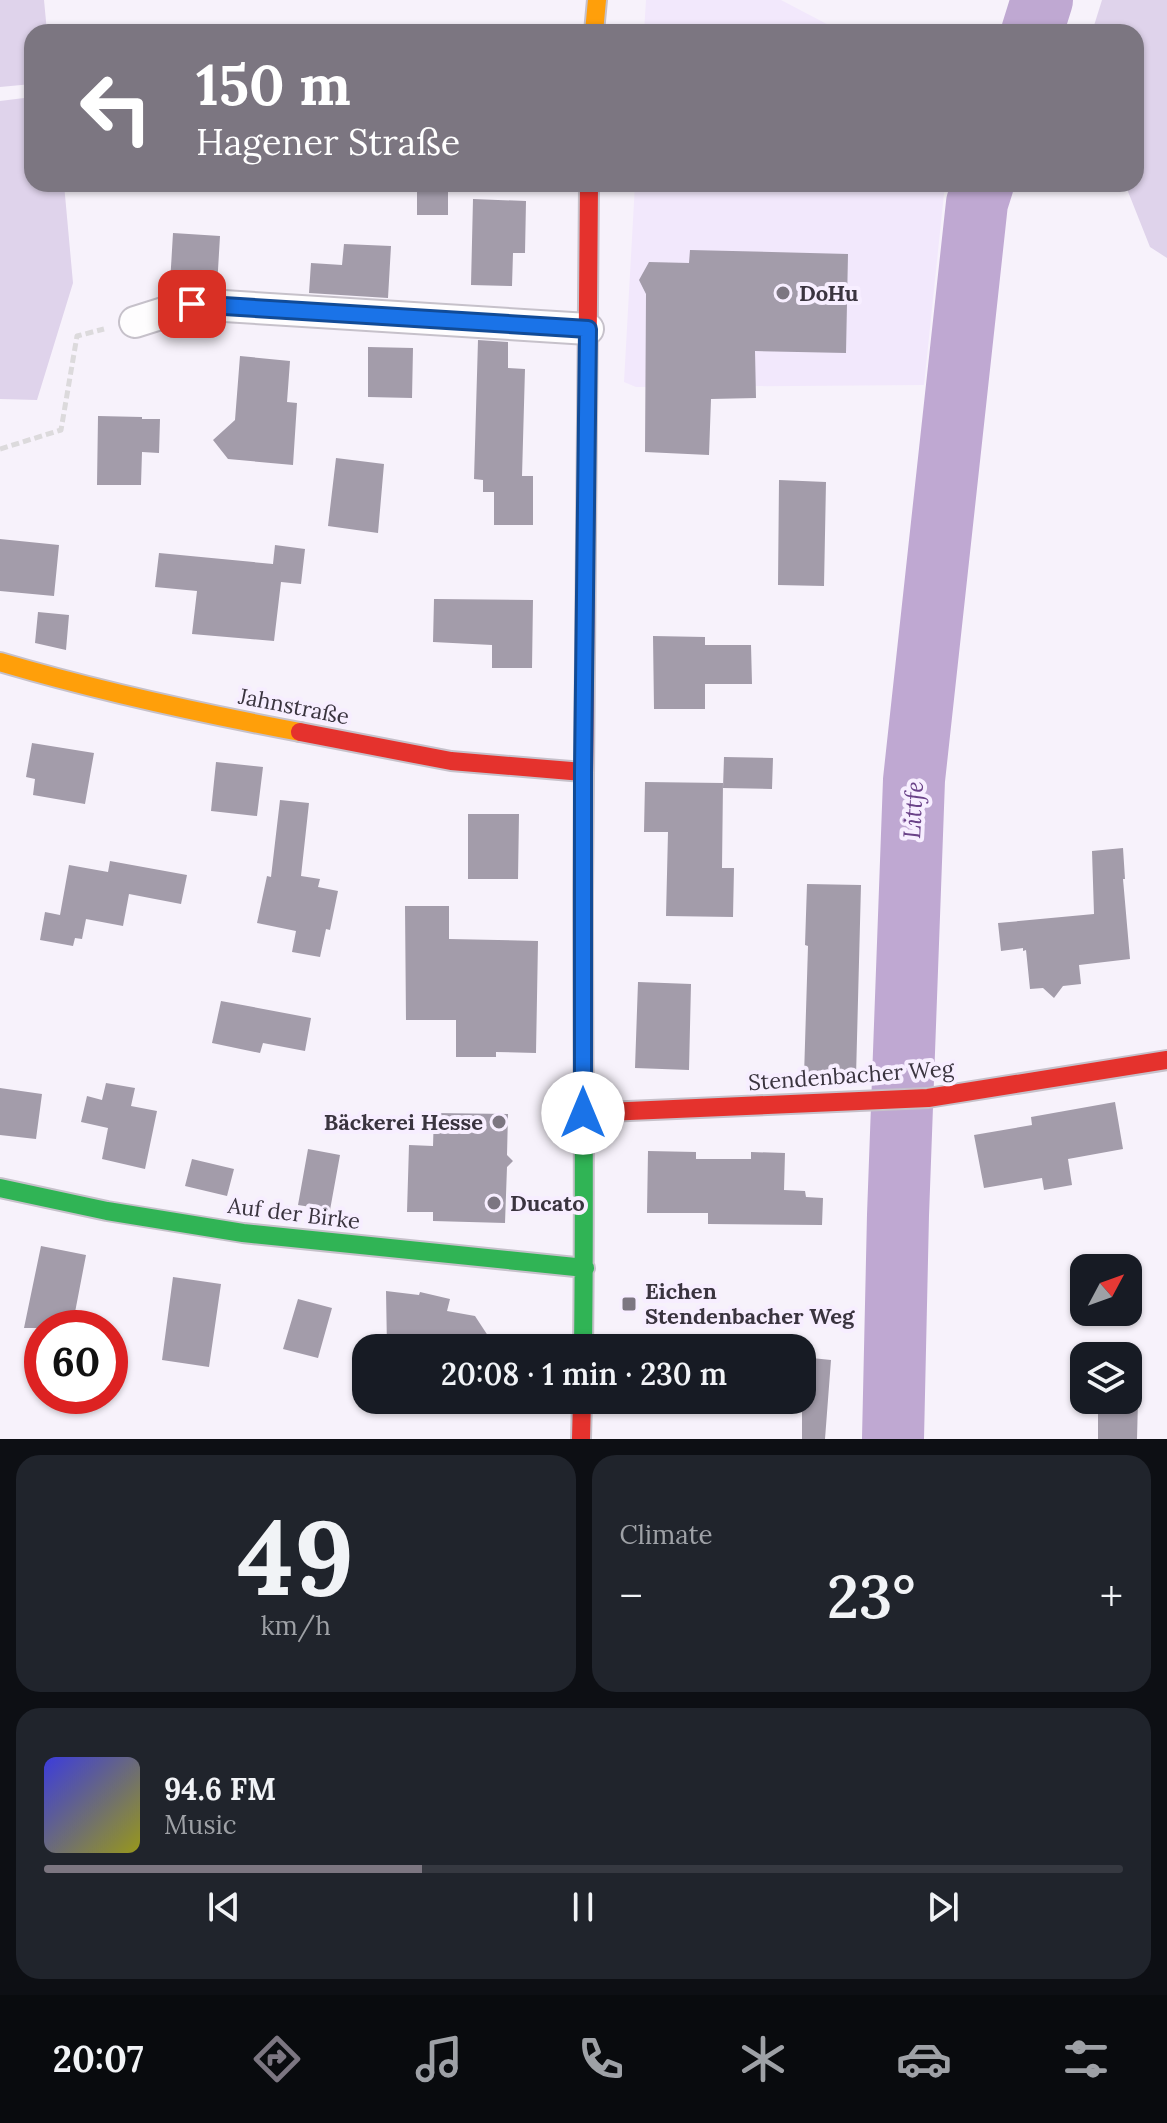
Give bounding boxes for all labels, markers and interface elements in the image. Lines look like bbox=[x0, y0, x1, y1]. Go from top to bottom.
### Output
text: 150 m bbox=[196, 49, 351, 120]
icon: left bbox=[64, 56, 168, 160]
text: Hagener Straße bbox=[196, 119, 460, 165]
pin bbox=[158, 270, 226, 338]
place label: DoHu bbox=[799, 279, 859, 307]
icon: arrive bbox=[170, 282, 214, 326]
marker: DoHu bbox=[774, 284, 792, 302]
street label: Jahnstraße bbox=[235, 681, 352, 730]
water label: Littfe bbox=[896, 780, 930, 840]
street label: Stendenbacher Weg bbox=[747, 1054, 956, 1096]
position arrow bbox=[541, 1071, 625, 1155]
place label: Bäckerei Hesse bbox=[324, 1108, 483, 1136]
marker: Bäckerei Hesse bbox=[490, 1113, 508, 1131]
place label: Ducato bbox=[510, 1189, 585, 1217]
street label: Auf der Birke bbox=[225, 1191, 362, 1235]
marker: Ducato bbox=[485, 1194, 503, 1212]
north arrow bbox=[1070, 1254, 1142, 1326]
map controls bbox=[1070, 1254, 1142, 1414]
place label: Eichen Stendenbacher Weg bbox=[645, 1277, 855, 1330]
marker: Eichen Stendenbacher Weg bbox=[620, 1295, 638, 1313]
speed limit sign: 60 bbox=[24, 1310, 128, 1414]
button: layers bbox=[1070, 1342, 1142, 1414]
text: 20:08 · 1 min · 230 m bbox=[441, 1355, 727, 1393]
text: 49 bbox=[237, 1490, 354, 1623]
text: Climate bbox=[620, 1518, 713, 1551]
text: 23° bbox=[827, 1558, 916, 1634]
text: − bbox=[620, 1568, 643, 1624]
text: + bbox=[1100, 1568, 1123, 1624]
text: km/h bbox=[261, 1609, 331, 1642]
text: 94.6 FM bbox=[164, 1770, 276, 1808]
text: Music bbox=[164, 1808, 237, 1841]
icon: previous bbox=[202, 1885, 246, 1929]
icon: pause bbox=[561, 1885, 605, 1929]
icon: next bbox=[921, 1885, 965, 1929]
icon: directions bbox=[249, 2031, 305, 2087]
icon: music bbox=[411, 2031, 467, 2087]
icon: phone bbox=[573, 2031, 629, 2087]
icon: climate bbox=[735, 2031, 791, 2087]
icon: car bbox=[896, 2031, 952, 2087]
icon: filters bbox=[1058, 2031, 1114, 2087]
text: 20:07 bbox=[53, 2036, 144, 2082]

